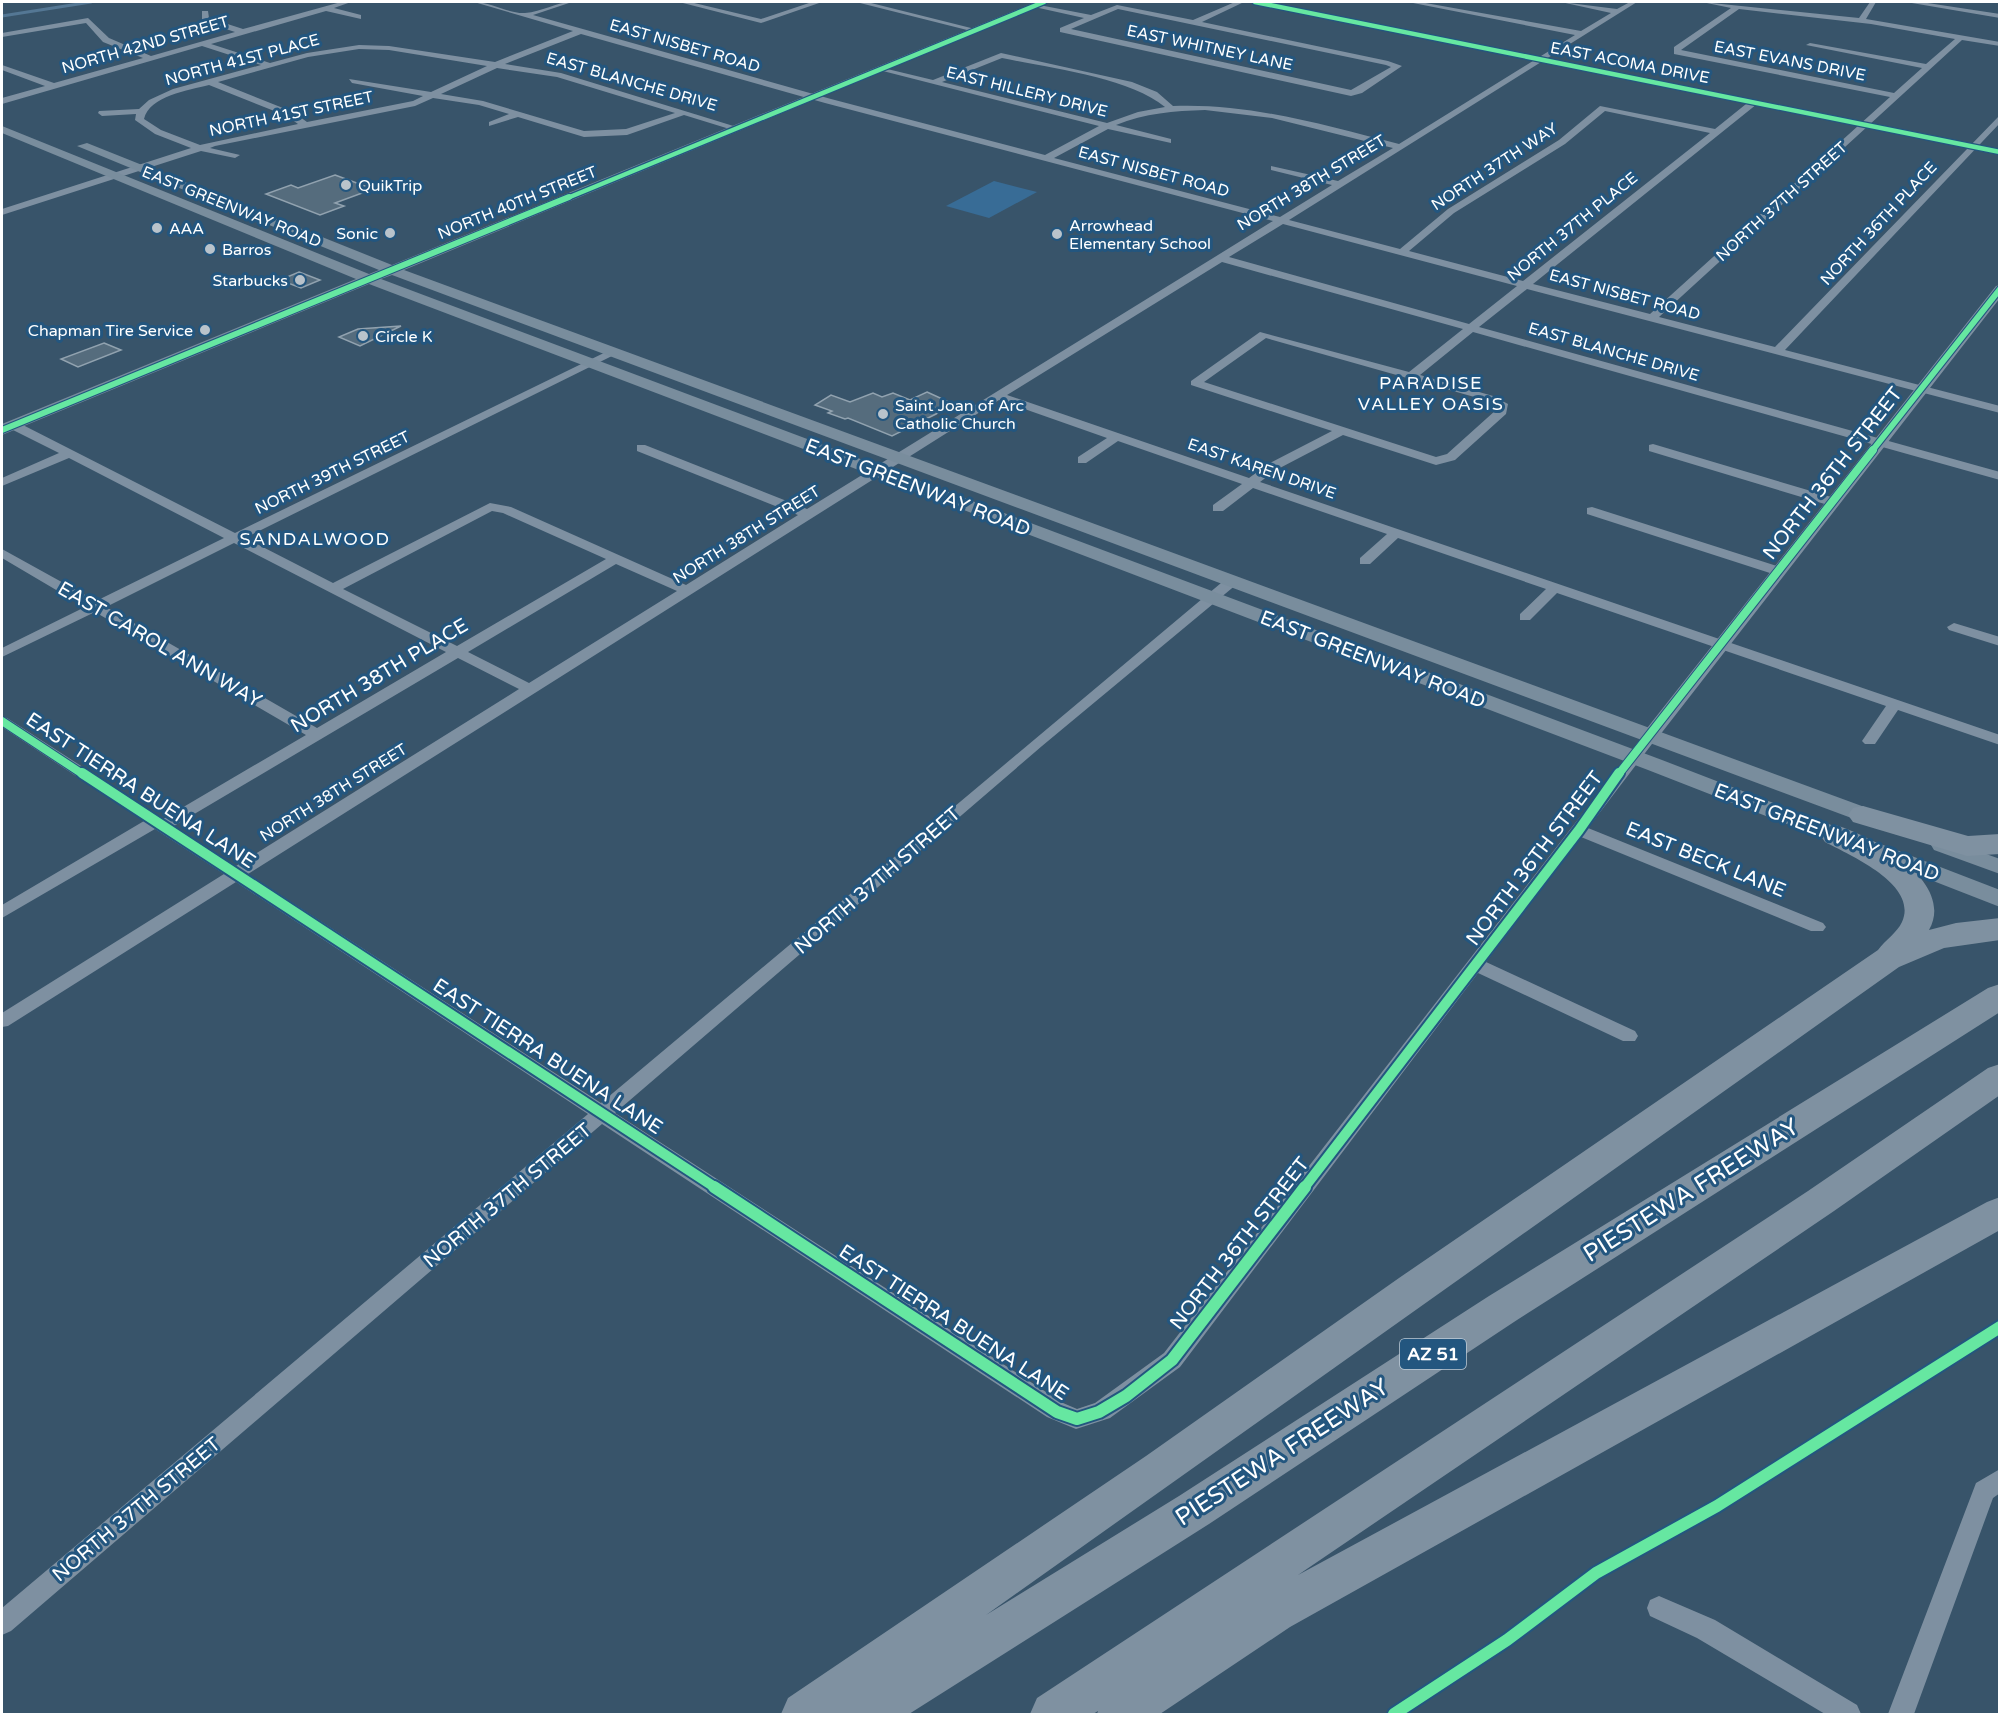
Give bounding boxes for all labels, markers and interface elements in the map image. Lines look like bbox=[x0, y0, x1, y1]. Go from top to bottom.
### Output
street label: NORTH 42ND STREET bbox=[59, 11, 231, 78]
street label: EAST NISBET ROAD bbox=[607, 15, 762, 77]
street label: EAST WHITNEY LANE bbox=[1125, 21, 1295, 75]
street label: NORTH 41ST PLACE bbox=[163, 30, 322, 90]
street label: EAST EVANS DRIVE bbox=[1712, 36, 1867, 85]
street label: EAST ACOMA DRIVE bbox=[1549, 38, 1711, 88]
street label: EAST BLANCHE DRIVE bbox=[544, 48, 720, 116]
street label: EAST HILLERY DRIVE bbox=[944, 62, 1110, 122]
street label: NORTH 41ST STREET bbox=[207, 87, 375, 141]
street label: NORTH 37TH WAY bbox=[1428, 119, 1562, 215]
street label: NORTH 38TH STREET bbox=[1234, 130, 1390, 235]
street label: NORTH 37TH STREET bbox=[1712, 137, 1852, 266]
street label: EAST NISBET ROAD bbox=[1076, 142, 1232, 202]
street label: NORTH 36TH PLACE bbox=[1816, 158, 1941, 290]
street label: EAST GREENWAY ROAD bbox=[139, 162, 324, 252]
street label: NORTH 40TH STREET bbox=[435, 162, 600, 244]
street label: NORTH 37TH PLACE bbox=[1503, 168, 1642, 286]
place label: QuikTrip bbox=[358, 176, 422, 196]
marker: QuikTrip bbox=[339, 178, 353, 192]
place label: Arrowhead Elementary School bbox=[1069, 216, 1211, 254]
place label: AAA bbox=[169, 219, 204, 239]
marker: AAA bbox=[150, 221, 164, 235]
place label: Sonic bbox=[336, 224, 378, 244]
marker: Sonic bbox=[383, 226, 397, 240]
marker: Arrowhead Elementary School bbox=[1050, 227, 1064, 241]
place label: Barros bbox=[222, 240, 272, 260]
marker: Barros bbox=[203, 242, 217, 256]
street label: EAST NISBET ROAD bbox=[1547, 265, 1703, 325]
place label: Starbucks bbox=[213, 271, 288, 291]
marker: Starbucks bbox=[293, 273, 307, 287]
street label: EAST BLANCHE DRIVE bbox=[1526, 318, 1702, 386]
place label: Chapman Tire Service bbox=[28, 321, 193, 341]
marker: Chapman Tire Service bbox=[198, 323, 212, 337]
place label: Circle K bbox=[375, 327, 433, 347]
marker: Circle K bbox=[356, 329, 370, 343]
district label: PARADISE VALLEY OASIS bbox=[1358, 372, 1504, 415]
street label: NORTH 36TH STREET bbox=[1758, 383, 1908, 565]
place label: Saint Joan of Arc Catholic Church bbox=[895, 396, 1024, 434]
marker: Saint Joan of Arc Catholic Church bbox=[876, 407, 890, 421]
street label: NORTH 39TH STREET bbox=[252, 427, 413, 519]
street label: EAST GREENWAY ROAD bbox=[801, 434, 1034, 542]
street label: EAST KAREN DRIVE bbox=[1185, 434, 1338, 504]
street label: NORTH 38TH STREET bbox=[669, 481, 824, 588]
district label: SANDALWOOD bbox=[239, 528, 391, 550]
street label: EAST CAROL ANN WAY bbox=[53, 577, 266, 713]
street label: EAST GREENWAY ROAD bbox=[1256, 606, 1489, 714]
street label: NORTH 38TH PLACE bbox=[287, 613, 472, 738]
street label: EAST TIERRA BUENA LANE bbox=[21, 708, 260, 874]
street label: NORTH 38TH STREET bbox=[256, 739, 411, 846]
street label: NORTH 36TH STREET bbox=[1461, 767, 1608, 951]
street label: EAST GREENWAY ROAD bbox=[1710, 779, 1943, 887]
street label: NORTH 37TH STREET bbox=[790, 802, 966, 959]
street label: EAST BECK LANE bbox=[1622, 817, 1789, 903]
street label: EAST TIERRA BUENA LANE bbox=[428, 974, 667, 1140]
street label: PIESTEWA FREEWAY bbox=[1578, 1112, 1804, 1269]
street label: NORTH 37TH STREET bbox=[419, 1118, 597, 1273]
street label: NORTH 36TH STREET bbox=[1165, 1153, 1315, 1335]
street label: EAST TIERRA BUENA LANE bbox=[834, 1240, 1073, 1406]
road number: AZ 51 bbox=[1400, 1339, 1466, 1369]
street label: PIESTEWA FREEWAY bbox=[1170, 1372, 1395, 1532]
street label: NORTH 37TH STREET bbox=[48, 1432, 226, 1587]

